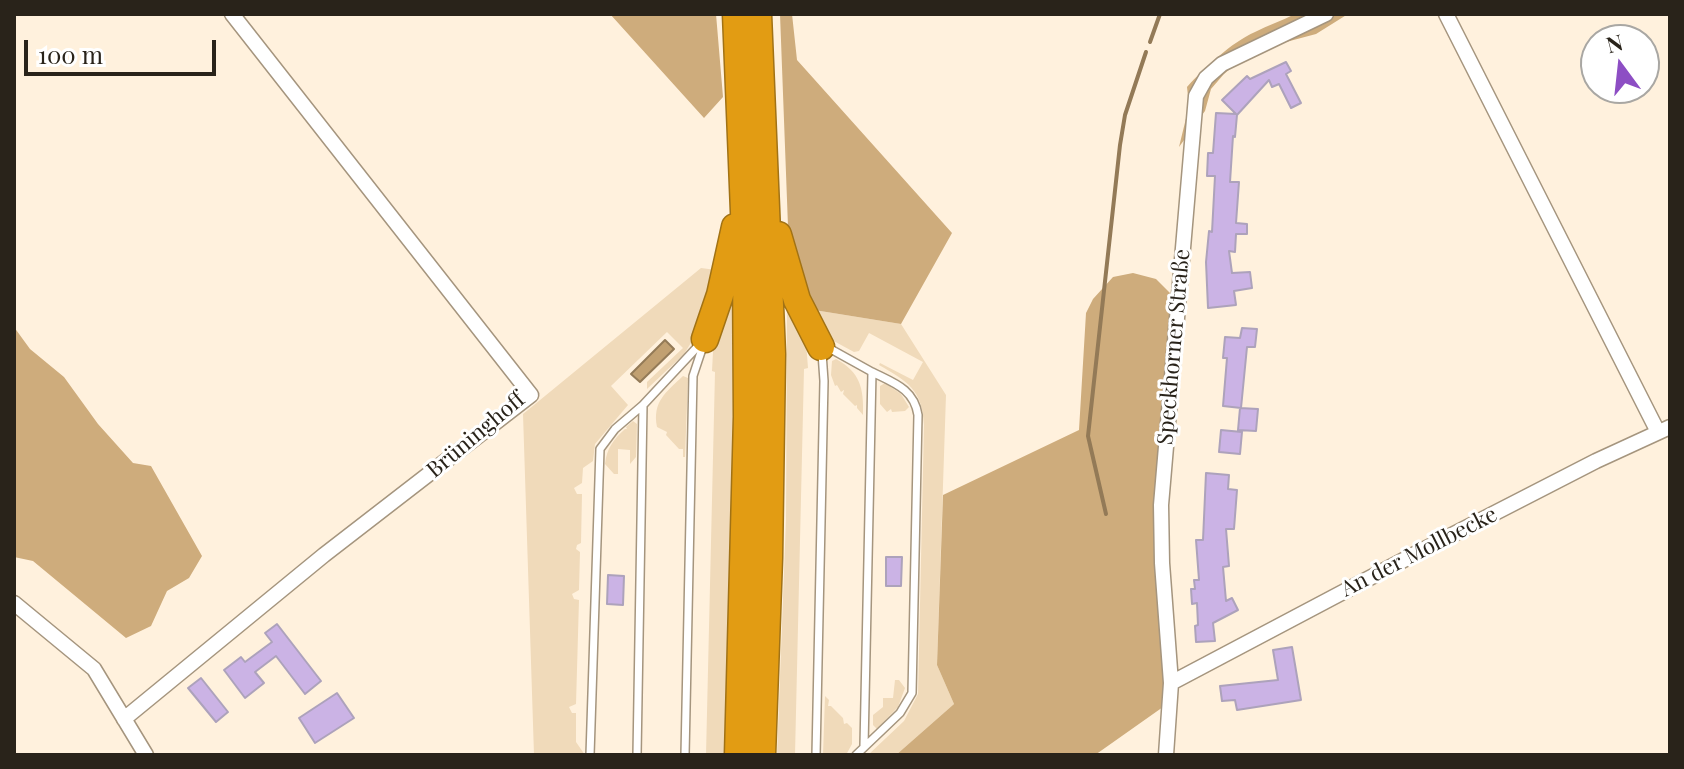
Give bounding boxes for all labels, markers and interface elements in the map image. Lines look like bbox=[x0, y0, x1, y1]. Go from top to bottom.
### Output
scale bar bbox=[28, 24, 220, 74]
north arrow bbox=[1580, 24, 1660, 104]
text: N bbox=[1603, 26, 1626, 59]
text: 100 m bbox=[38, 38, 103, 70]
street label: Speckhorner Straße bbox=[1152, 248, 1196, 446]
street label: Brüninghoff bbox=[422, 386, 530, 484]
street label: An der Mollbecke bbox=[1337, 501, 1501, 603]

